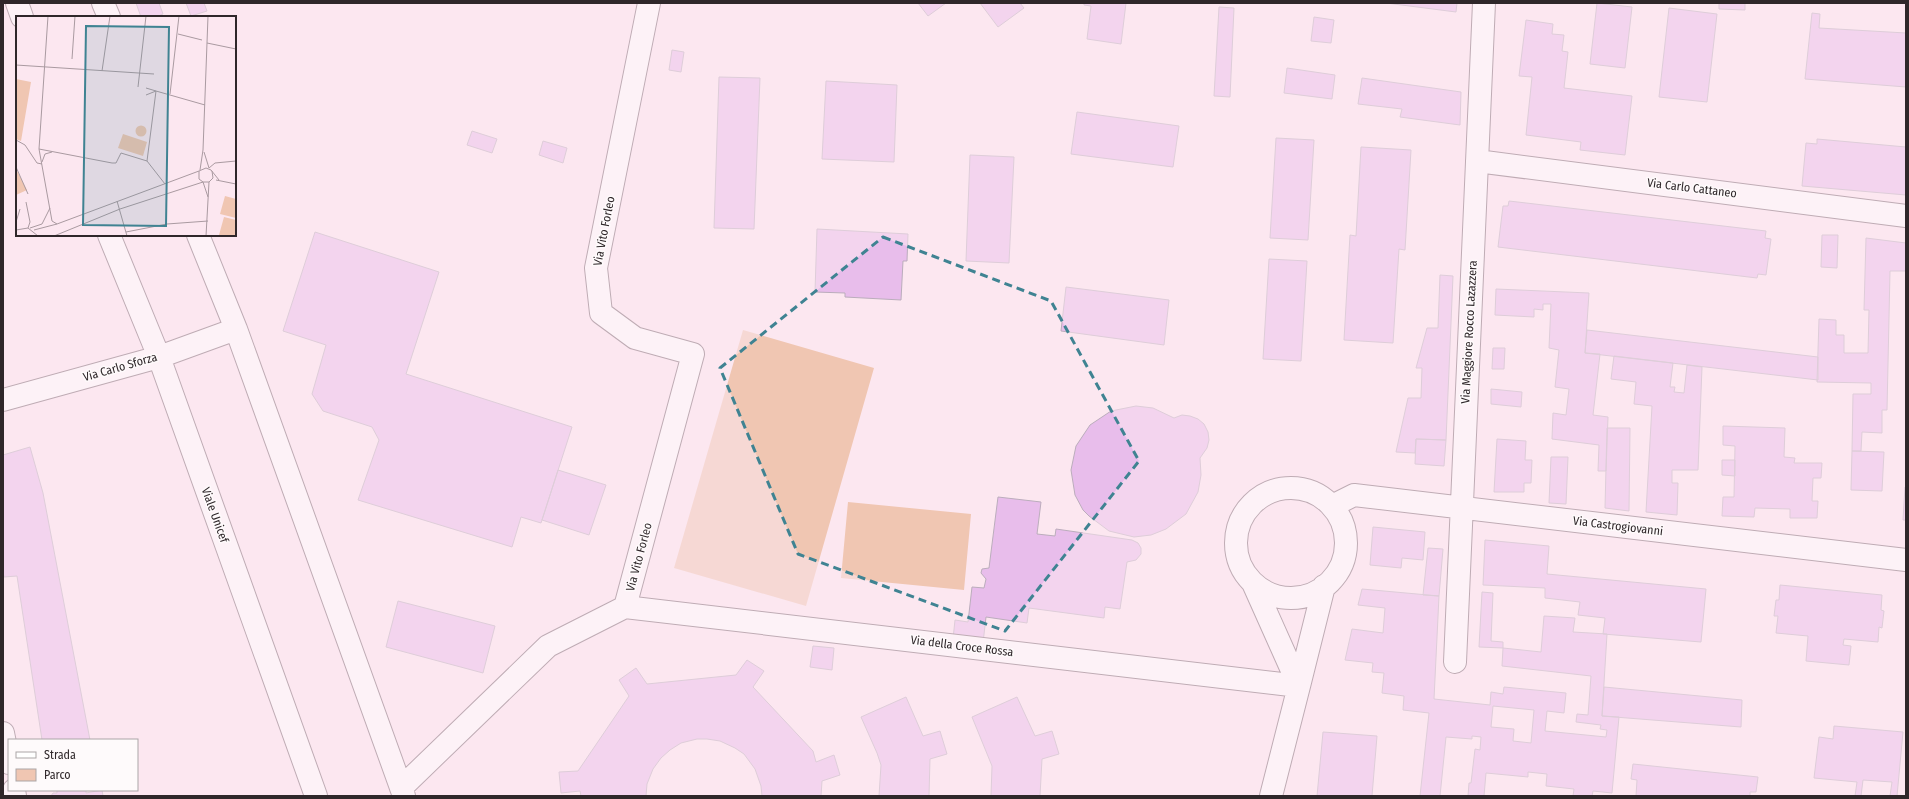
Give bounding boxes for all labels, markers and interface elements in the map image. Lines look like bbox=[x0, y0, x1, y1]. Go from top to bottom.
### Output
inset map bbox=[16, 16, 236, 236]
street label: Via Carlo Cattaneo bbox=[1646, 176, 1738, 200]
street label: Via Vito Forleo bbox=[590, 195, 618, 267]
street label: Via Maggiore Rocco Lazazzera bbox=[1458, 260, 1480, 404]
street label: Via Carlo Sforza bbox=[81, 350, 159, 384]
street label: Viale Unicef bbox=[199, 486, 232, 546]
street label: Via Castrogiovanni bbox=[1572, 514, 1664, 538]
street label: Via Vito Forleo bbox=[623, 521, 655, 593]
street label: Via della Croce Rossa bbox=[910, 633, 1014, 659]
legend bbox=[8, 739, 138, 791]
text: Strada bbox=[44, 748, 76, 762]
text: Parco bbox=[44, 768, 71, 782]

